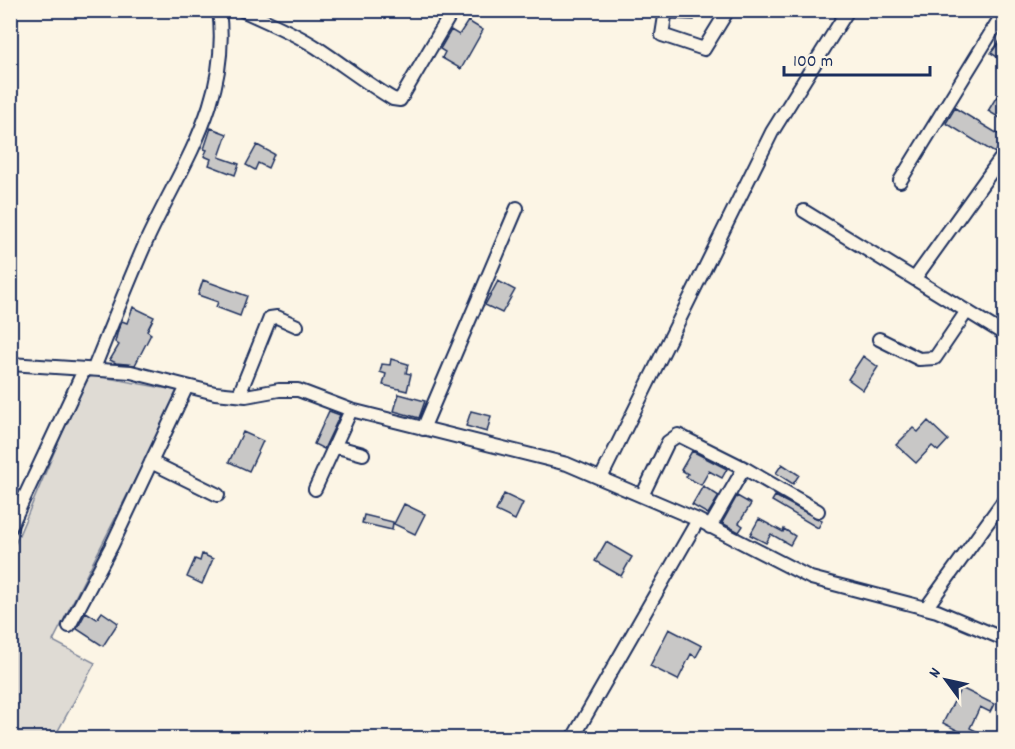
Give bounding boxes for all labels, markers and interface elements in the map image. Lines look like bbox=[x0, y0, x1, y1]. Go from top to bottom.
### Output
scale bar bbox=[784, 39, 930, 77]
text: 100 m bbox=[793, 50, 833, 75]
north arrow bbox=[916, 650, 976, 710]
text: N bbox=[924, 664, 947, 683]

